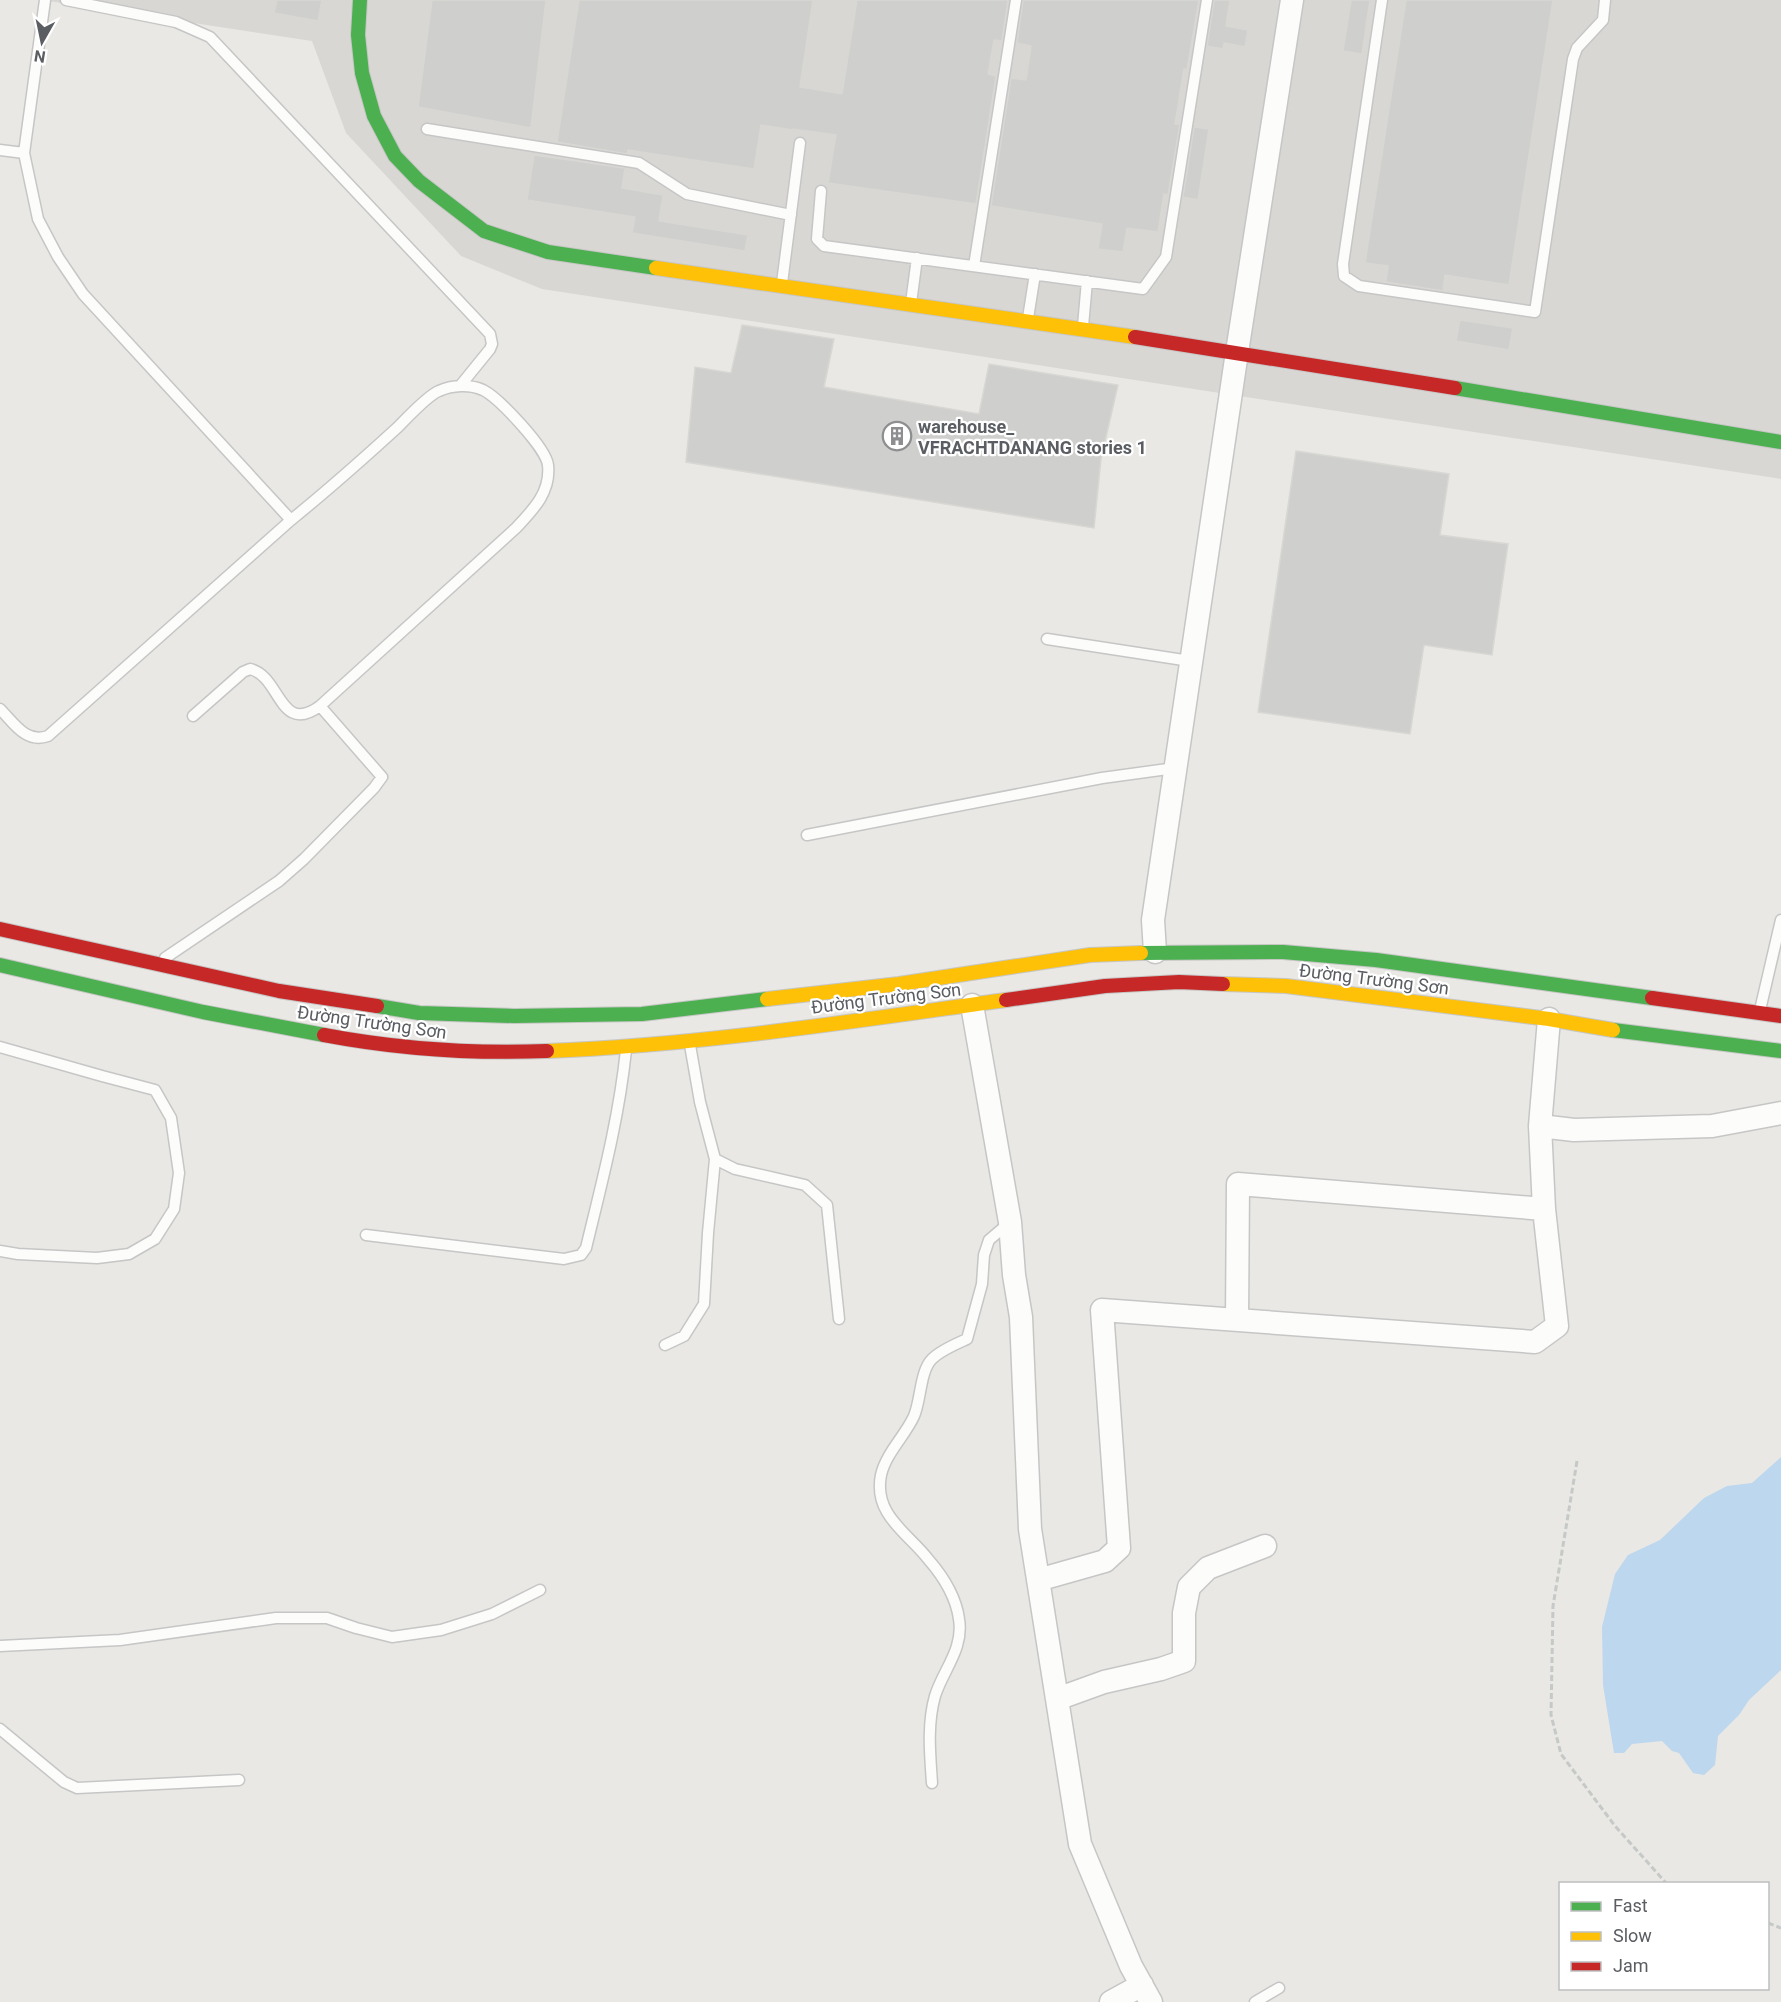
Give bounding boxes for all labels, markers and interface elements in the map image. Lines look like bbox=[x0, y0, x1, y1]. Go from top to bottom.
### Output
north arrow bbox=[12, 12, 72, 72]
text: N bbox=[33, 46, 47, 67]
place label: warehouse_ VFRACHTDANANG stories 1 bbox=[918, 416, 1147, 458]
building icon: warehouse_ VFRACHTDANANG stories 1 bbox=[881, 420, 913, 452]
street label: Đường Trường Sơn bbox=[1298, 959, 1450, 999]
street label: Đường Trường Sơn bbox=[810, 978, 962, 1018]
street label: Đường Trường Sơn bbox=[296, 1001, 448, 1043]
legend bbox=[1559, 1882, 1769, 1990]
text: Fast bbox=[1613, 1895, 1648, 1916]
text: Slow bbox=[1613, 1925, 1652, 1946]
text: Jam bbox=[1613, 1955, 1649, 1976]

